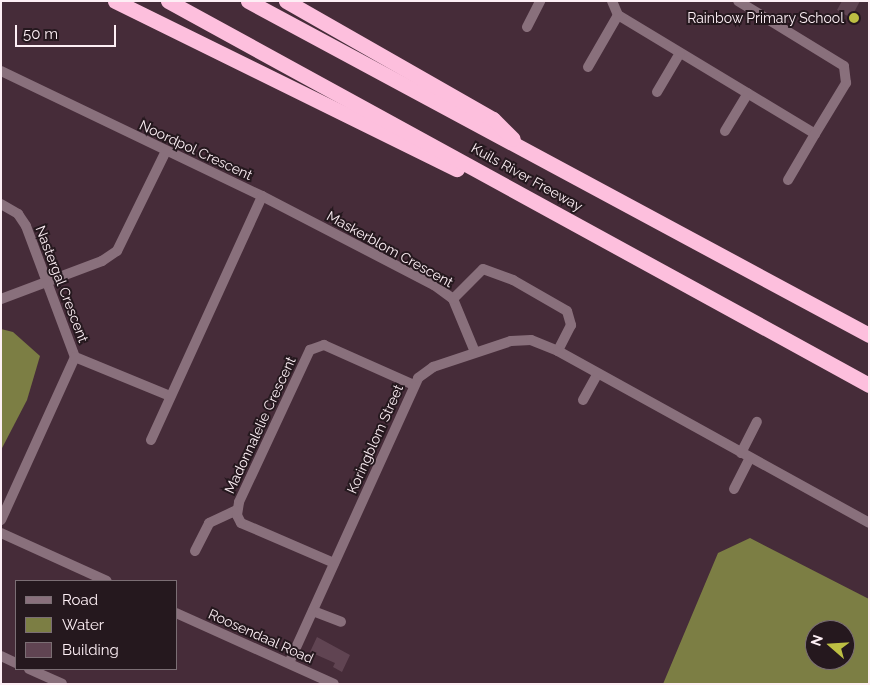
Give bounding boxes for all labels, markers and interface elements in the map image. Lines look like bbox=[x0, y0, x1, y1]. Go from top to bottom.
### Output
place label: Rainbow Primary School bbox=[686, 10, 844, 26]
marker: Rainbow Primary School bbox=[848, 12, 860, 24]
scale bar bbox=[18, 15, 119, 47]
text: 50 m bbox=[23, 25, 58, 43]
street label: Noordpol Crescent bbox=[137, 116, 255, 184]
street label: Kuils River Freeway bbox=[468, 139, 586, 215]
street label: Maskerblom Crescent bbox=[324, 207, 456, 291]
street label: Nastergal Crescent bbox=[32, 223, 92, 345]
street label: Madonnalelie Crescent bbox=[221, 354, 299, 496]
street label: Koringblom Street bbox=[343, 382, 407, 496]
legend bbox=[15, 580, 178, 670]
text: Road bbox=[62, 591, 98, 609]
street label: Roosendaal Road bbox=[206, 605, 316, 667]
text: Water bbox=[62, 616, 104, 634]
north arrow bbox=[805, 620, 855, 670]
text: N bbox=[807, 633, 826, 648]
text: Building bbox=[62, 641, 119, 659]

